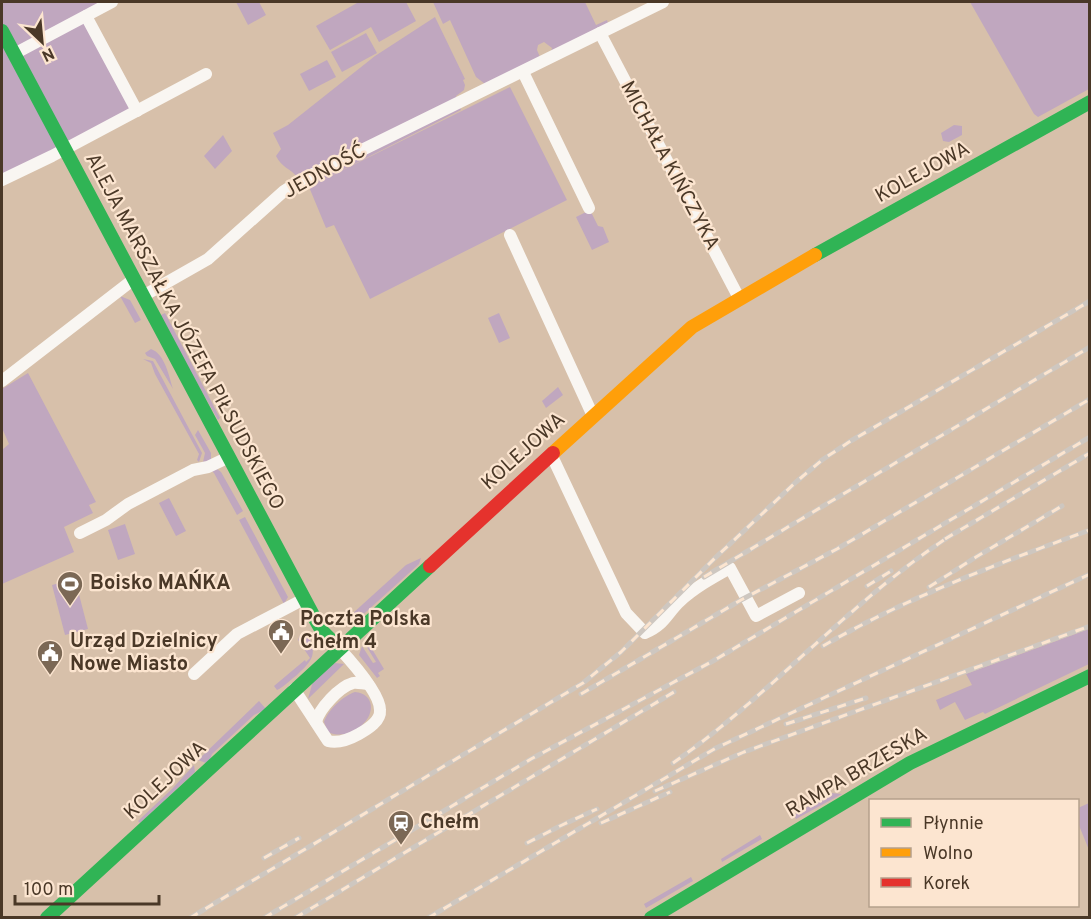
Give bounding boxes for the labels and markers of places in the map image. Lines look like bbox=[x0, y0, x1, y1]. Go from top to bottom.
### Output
sports icon: Boisko MAŃKA bbox=[55, 569, 85, 607]
place label: Boisko MAŃKA bbox=[90, 569, 231, 597]
place label: Poczta Polska Chełm 4 bbox=[300, 607, 431, 656]
public building icon: Poczta Polska Chełm 4 bbox=[266, 617, 296, 655]
place label: Urząd Dzielnicy Nowe Miasto bbox=[70, 629, 218, 678]
public building icon: Urząd Dzielnicy Nowe Miasto bbox=[35, 638, 65, 676]
station icon: Chełm bbox=[386, 808, 416, 846]
place label: Chełm bbox=[420, 810, 479, 836]

